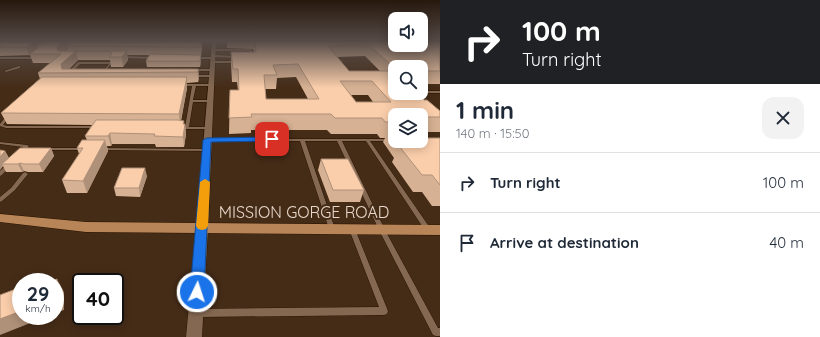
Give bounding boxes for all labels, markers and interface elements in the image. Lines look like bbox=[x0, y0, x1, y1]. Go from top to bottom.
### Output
map controls bbox=[388, 12, 428, 148]
button: sound bbox=[388, 12, 428, 52]
text: 100 m bbox=[522, 13, 601, 48]
icon: right bbox=[456, 16, 508, 68]
text: Turn right bbox=[522, 48, 602, 71]
button: search bbox=[388, 60, 428, 100]
text: 1 min bbox=[456, 95, 514, 125]
button: close bbox=[762, 97, 804, 139]
button: layers bbox=[388, 108, 428, 148]
pin bbox=[255, 122, 289, 156]
text: 140 m · 15:50 bbox=[456, 125, 529, 141]
icon: arrive bbox=[261, 128, 283, 150]
icon: right bbox=[456, 172, 478, 194]
text: Turn right bbox=[490, 173, 561, 192]
text: 100 m bbox=[763, 173, 804, 192]
street label: MISSION GORGE ROAD bbox=[219, 202, 389, 222]
icon: arrive bbox=[456, 232, 478, 254]
text: Arrive at destination bbox=[490, 233, 639, 252]
text: 40 m bbox=[769, 233, 804, 252]
position arrow bbox=[176, 271, 218, 313]
speed limit sign: 40 bbox=[72, 273, 124, 325]
text: 29 bbox=[27, 281, 49, 306]
text: km/h bbox=[25, 302, 51, 315]

